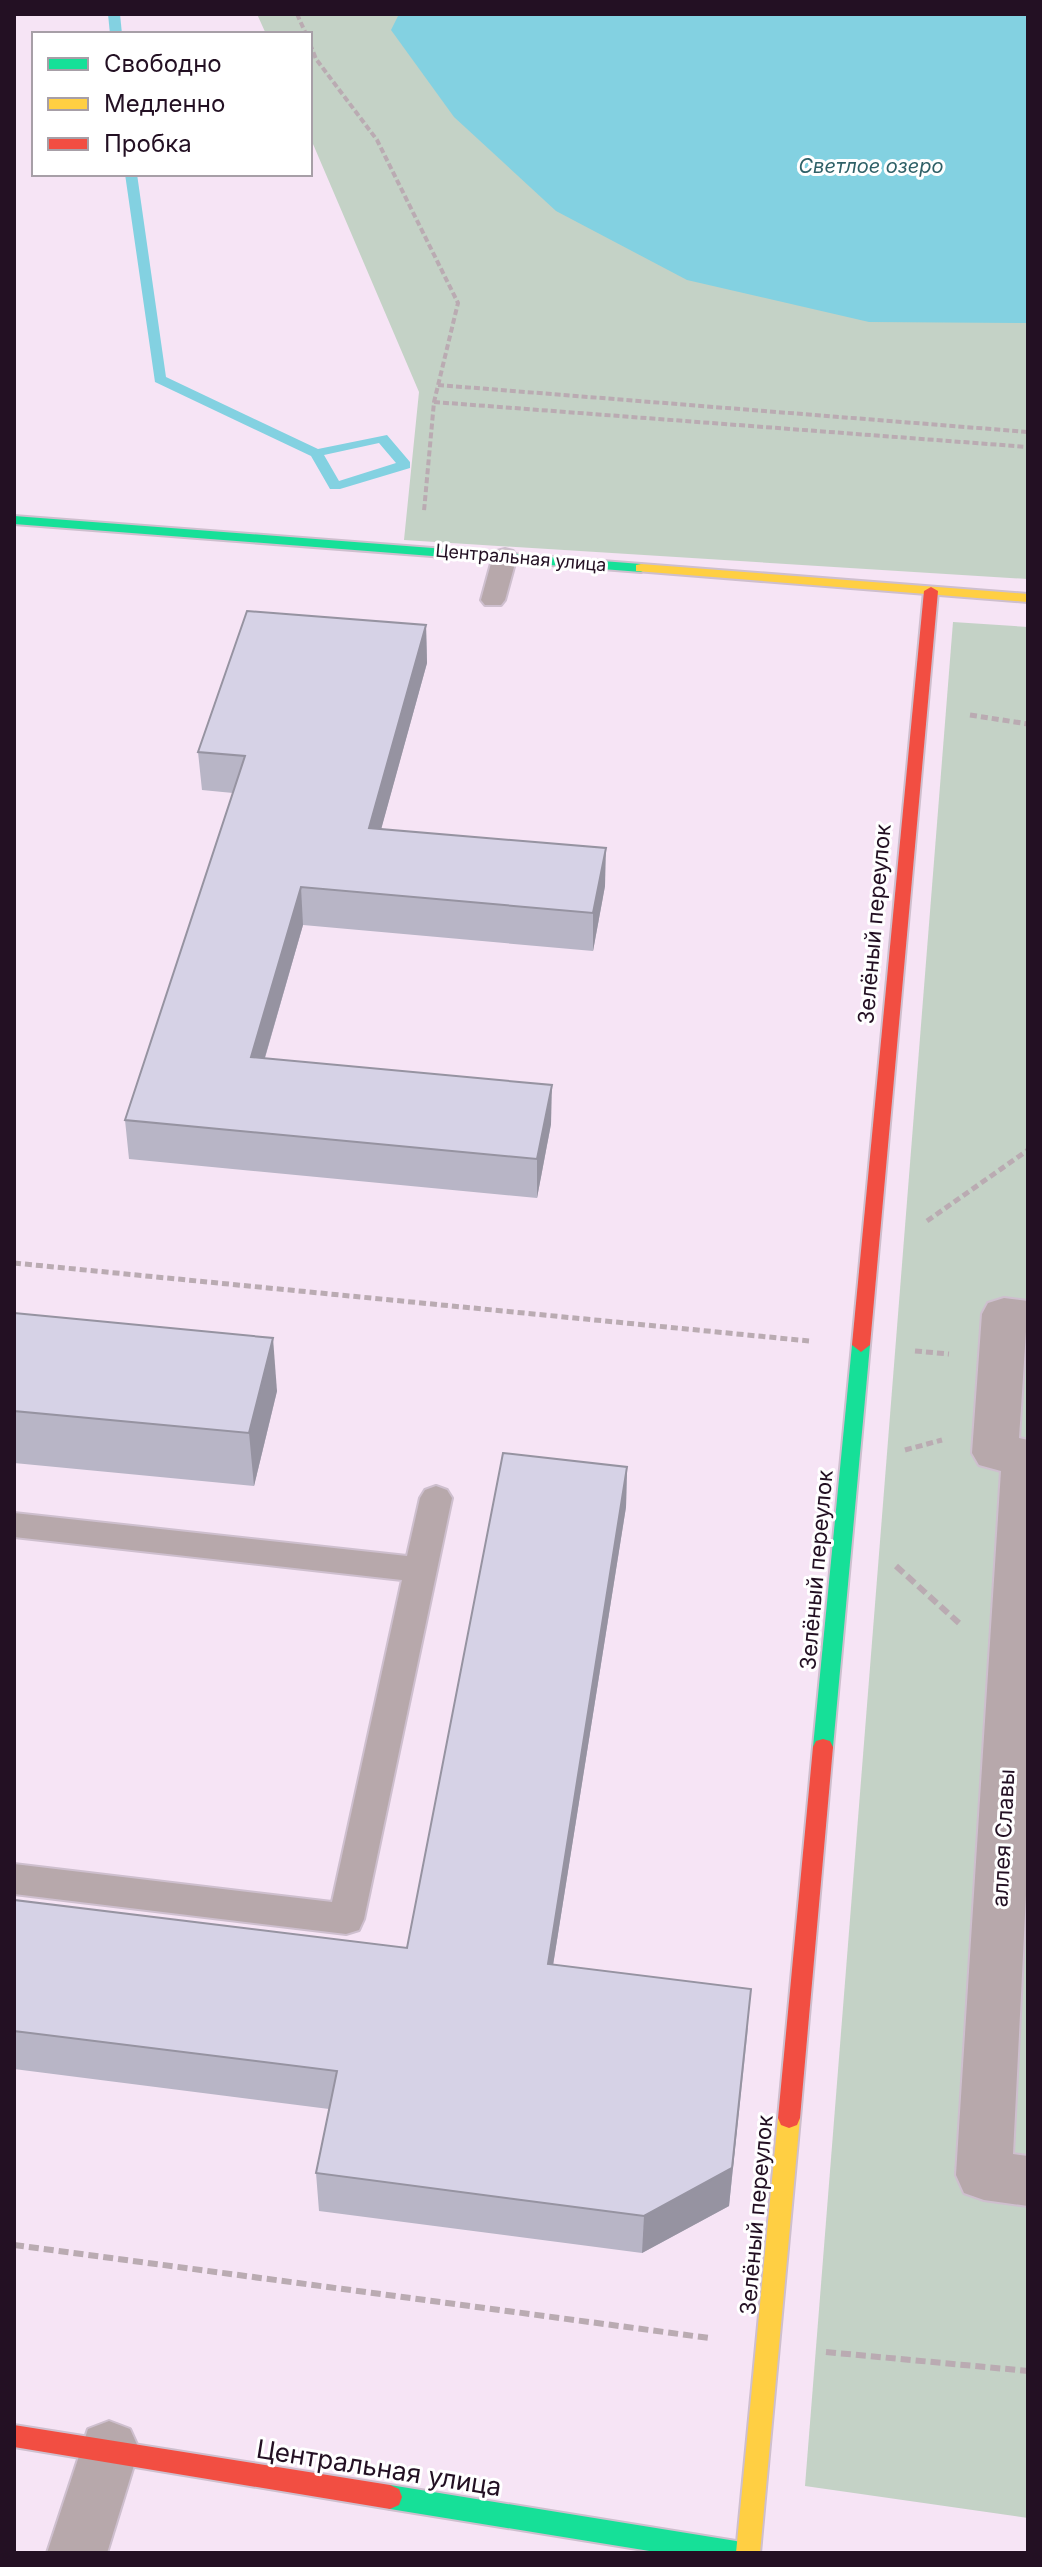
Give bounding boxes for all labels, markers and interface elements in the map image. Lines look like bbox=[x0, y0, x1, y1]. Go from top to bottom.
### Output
legend bbox=[32, 32, 312, 176]
text: Свободно bbox=[104, 49, 222, 78]
text: Медленно bbox=[104, 89, 225, 118]
text: Пробка bbox=[104, 129, 192, 158]
water label: Светлое озеро bbox=[798, 154, 944, 178]
street label: Центральная улица bbox=[435, 540, 607, 575]
street label: Зелёный переулок bbox=[852, 823, 896, 1025]
street label: Зелёный переулок bbox=[794, 1469, 838, 1671]
street label: аллея Славы bbox=[986, 1768, 1020, 1908]
street label: Зелёный переулок bbox=[734, 2114, 778, 2316]
street label: Центральная улица bbox=[254, 2433, 504, 2502]

